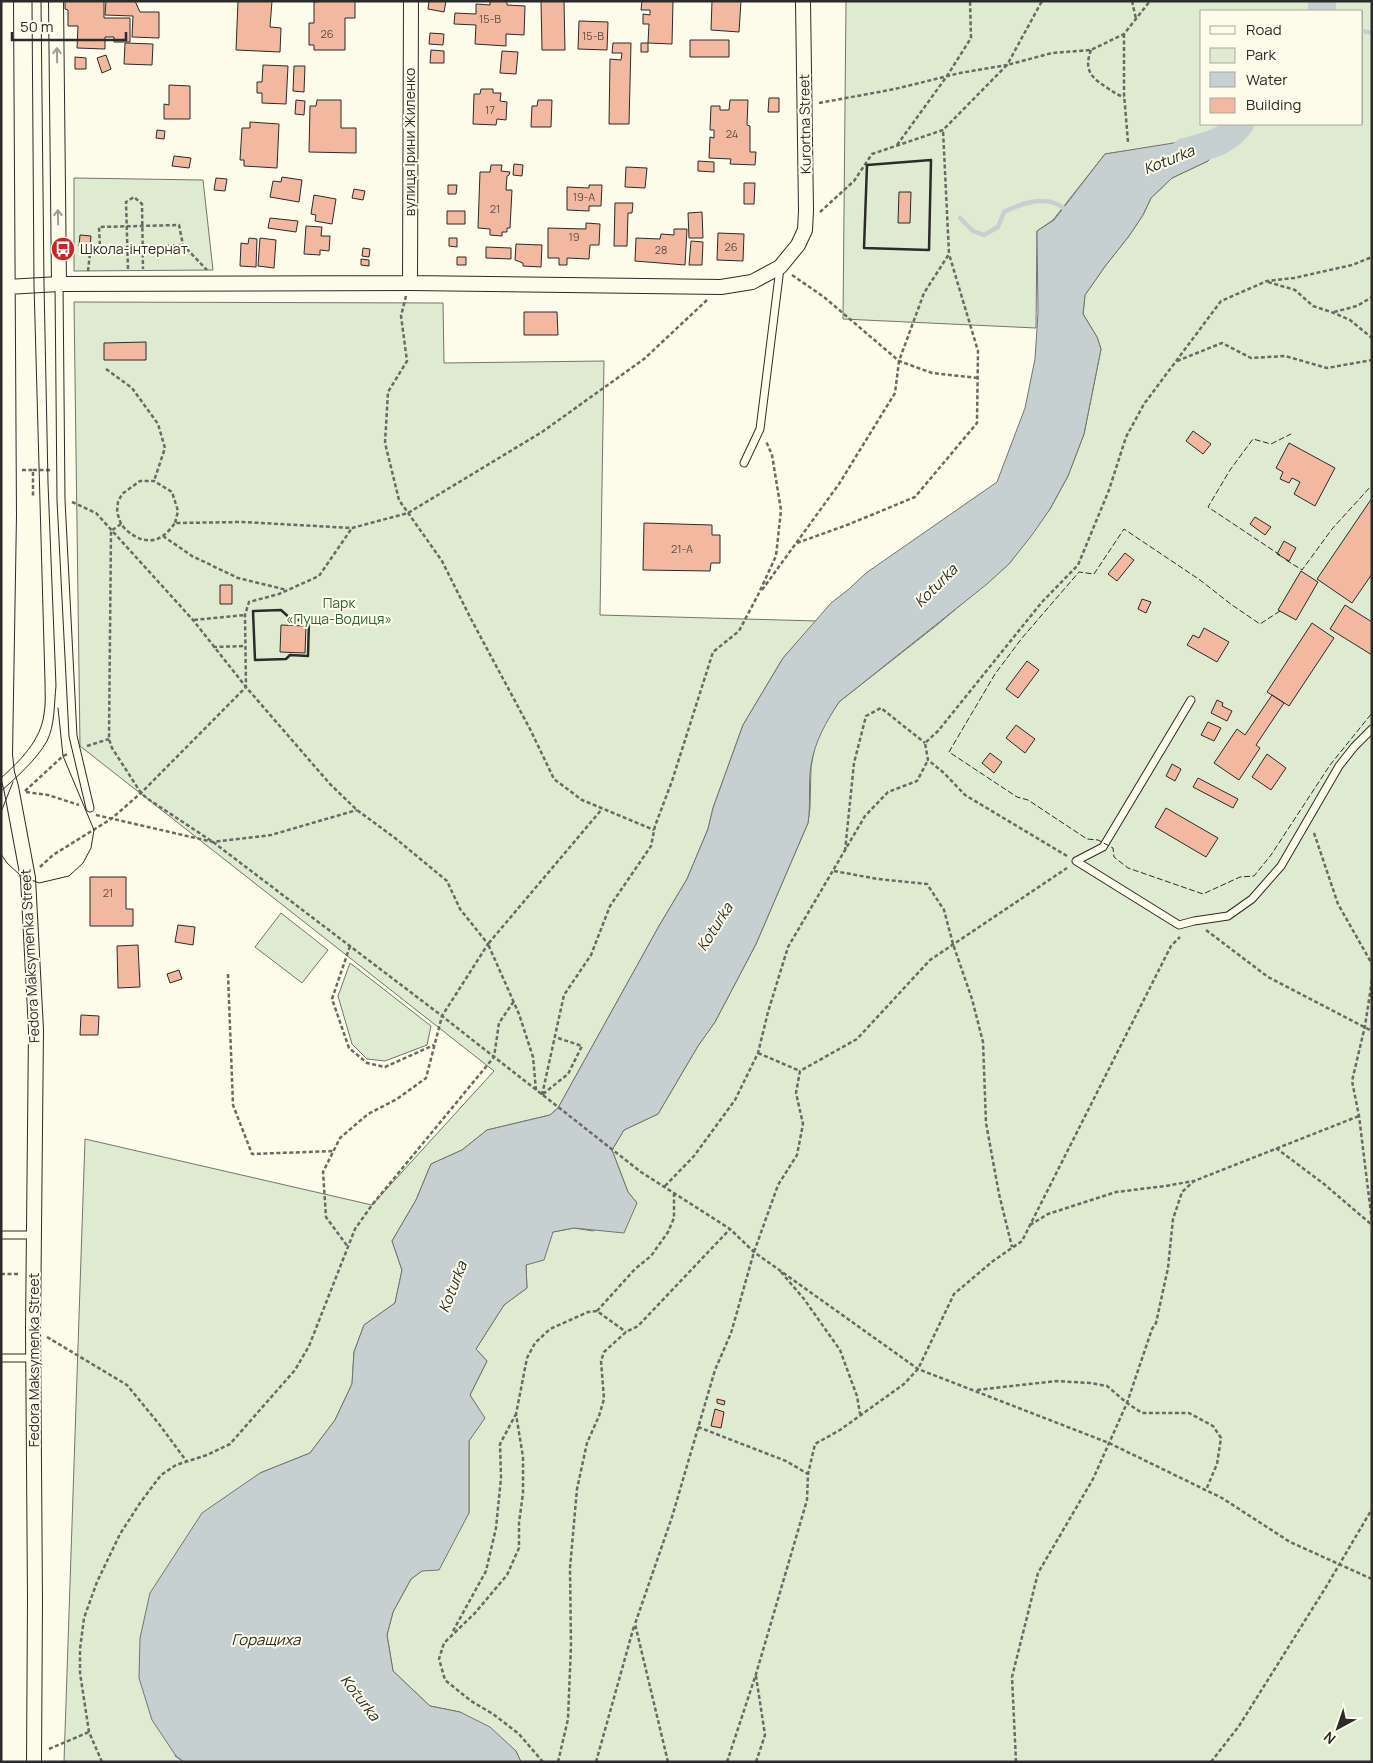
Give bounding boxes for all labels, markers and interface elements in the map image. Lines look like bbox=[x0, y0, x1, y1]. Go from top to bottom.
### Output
scale bar bbox=[12, 10, 126, 42]
legend bbox=[1200, 10, 1363, 125]
house number: 15-В bbox=[479, 11, 501, 26]
text: 50 m bbox=[20, 16, 54, 37]
text: Road bbox=[1246, 19, 1282, 40]
house number: 26 bbox=[320, 26, 334, 41]
house number: 15-В bbox=[582, 28, 604, 43]
text: Park bbox=[1246, 44, 1276, 65]
one-way arrow bbox=[52, 47, 61, 63]
street label: вулиця Ірини Жиленко bbox=[400, 68, 419, 216]
text: Water bbox=[1246, 69, 1288, 90]
street label: Kurortna Street bbox=[794, 73, 815, 174]
text: Building bbox=[1246, 94, 1301, 115]
house number: 17 bbox=[485, 102, 495, 117]
house number: 24 bbox=[726, 126, 738, 141]
water label: Koturka bbox=[1140, 140, 1198, 179]
house number: 19-А bbox=[573, 189, 595, 204]
house number: 21 bbox=[490, 201, 500, 216]
one-way arrow bbox=[53, 210, 63, 226]
house number: 19 bbox=[568, 229, 580, 244]
bus stop icon: Школа-інтернат bbox=[50, 236, 76, 262]
place label: Школа-інтернат bbox=[80, 239, 188, 258]
house number: 26 bbox=[724, 239, 738, 254]
house number: 28 bbox=[655, 242, 667, 257]
house number: 21-А bbox=[671, 541, 693, 556]
water label: Koturka bbox=[909, 559, 962, 612]
park label: Парк «Пуща-Водиця» bbox=[286, 593, 392, 628]
street label: Fedora Maksymenka Street bbox=[15, 868, 44, 1044]
house number: 21 bbox=[103, 885, 113, 900]
water label: Koturka bbox=[692, 898, 738, 955]
water label: Koturka bbox=[433, 1258, 472, 1315]
street label: Fedora Maksymenka Street bbox=[24, 1272, 43, 1447]
water label: Горащиха bbox=[232, 1629, 301, 1650]
water label: Koturka bbox=[336, 1670, 385, 1726]
north arrow bbox=[1313, 1703, 1363, 1753]
text: N bbox=[1319, 1728, 1339, 1749]

